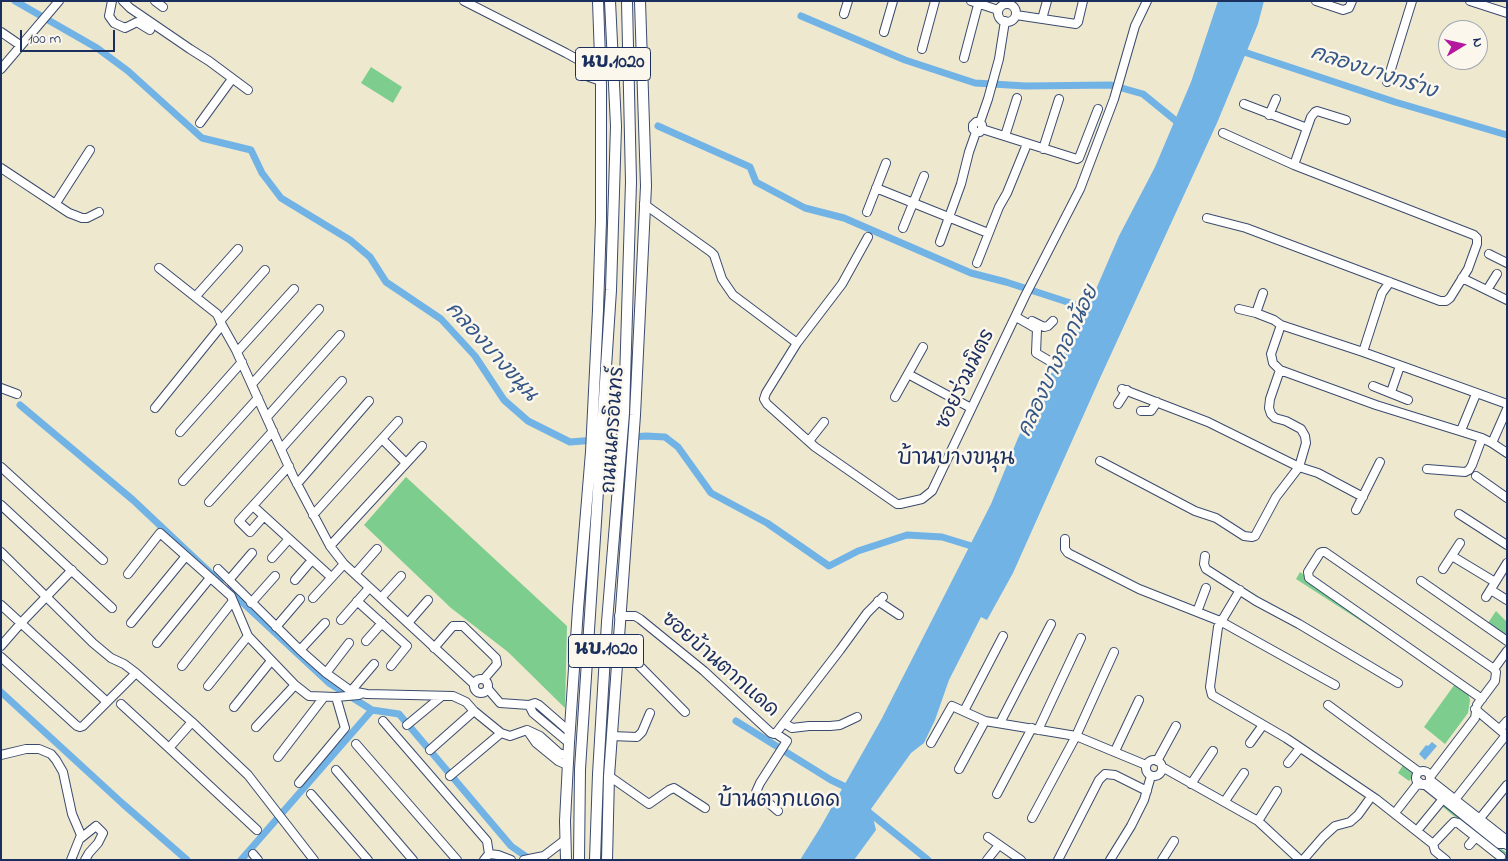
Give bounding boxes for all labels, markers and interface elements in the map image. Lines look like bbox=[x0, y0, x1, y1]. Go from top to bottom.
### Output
scale bar bbox=[22, 20, 118, 52]
north arrow bbox=[1438, 20, 1488, 70]
text: 100 m bbox=[28, 28, 61, 50]
text: N bbox=[1466, 36, 1488, 49]
water label: คลองบางกร่าง bbox=[1307, 42, 1439, 106]
road number: นบ.1020 bbox=[576, 48, 650, 80]
water label: คลองบางกอกน้อย bbox=[1014, 283, 1106, 441]
water label: คลองบางขนุน bbox=[439, 298, 541, 408]
street label: ซอยร่วมมิตร bbox=[932, 326, 1002, 434]
street label: ถนนนครอินทร์ bbox=[599, 366, 631, 494]
district label: บ้านบางขนุน bbox=[897, 447, 1015, 473]
street label: ซอยบ้านตากแดด bbox=[655, 608, 783, 724]
road number: นบ.1020 bbox=[568, 634, 644, 668]
district label: บ้านตากแดด bbox=[718, 789, 840, 815]

